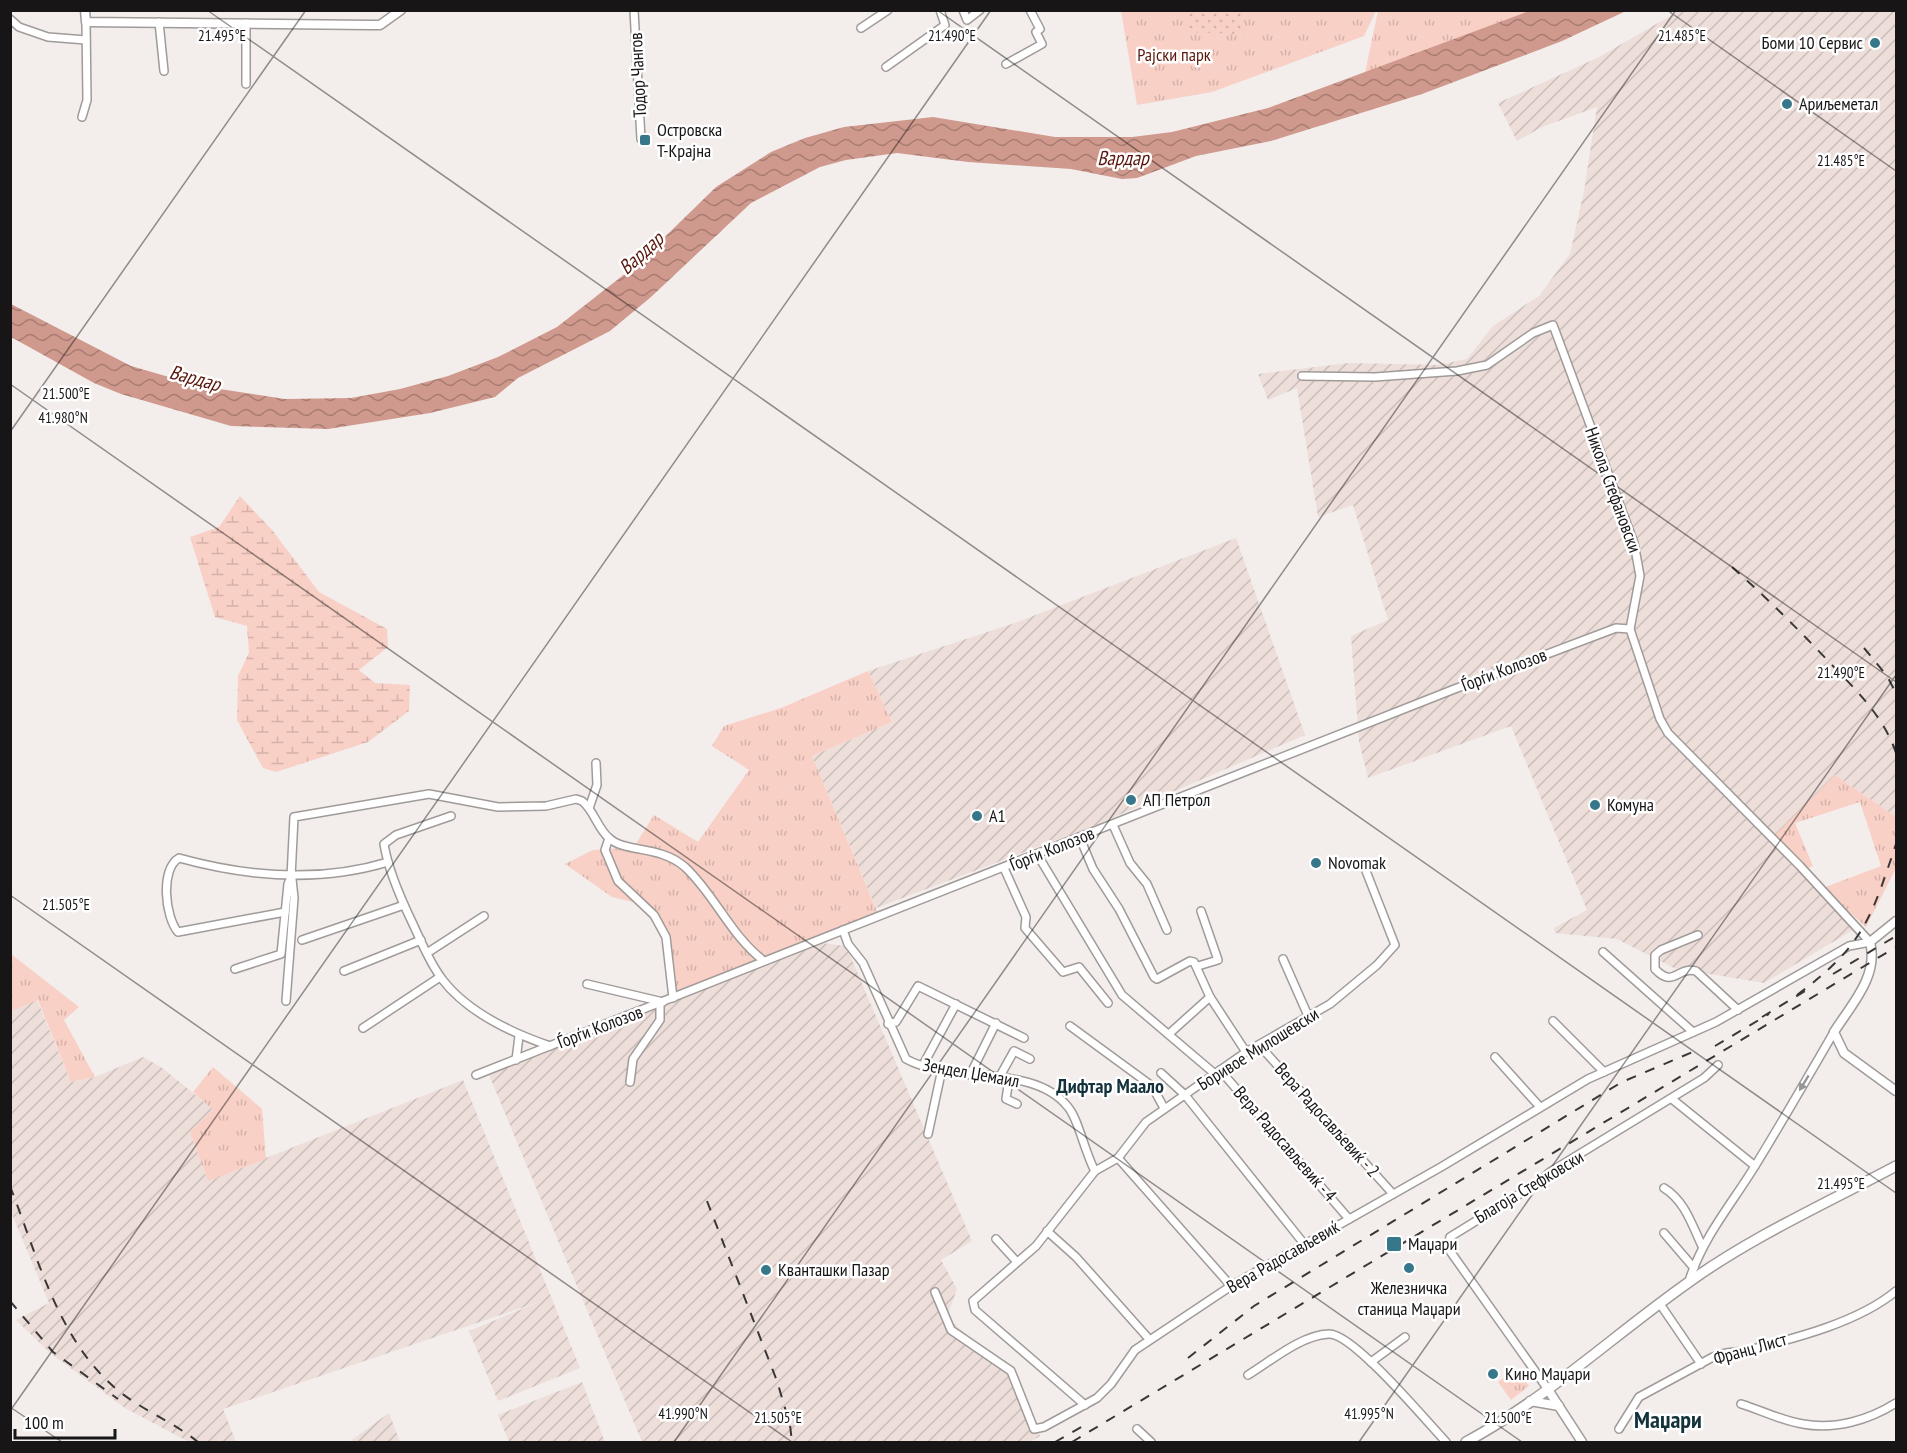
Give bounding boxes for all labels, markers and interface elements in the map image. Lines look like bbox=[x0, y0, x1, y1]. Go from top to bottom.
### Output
text: 21.495°E bbox=[198, 26, 246, 45]
text: 21.490°E bbox=[928, 26, 976, 45]
text: 21.485°E bbox=[1658, 26, 1706, 45]
place label: Боми 10 Сервис bbox=[1762, 31, 1864, 54]
street label: Тодор Чангов bbox=[624, 32, 651, 118]
marker: Боми 10 Сервис bbox=[1868, 36, 1882, 50]
park label: Рајски парк bbox=[1137, 43, 1211, 66]
place label: Ариљеметал bbox=[1799, 92, 1878, 115]
marker: Ариљеметал bbox=[1780, 97, 1794, 111]
place label: Островска Т-Крајна bbox=[657, 118, 722, 162]
marker: Островска Т-Крајна bbox=[638, 133, 652, 147]
water label: Вардар bbox=[1097, 145, 1150, 171]
text: 21.485°E bbox=[1817, 151, 1865, 170]
water label: Вардар bbox=[613, 225, 670, 280]
water label: Вардар bbox=[167, 359, 225, 398]
text: 21.500°E bbox=[42, 384, 90, 403]
text: 41.980°N bbox=[38, 408, 88, 427]
street label: Никола Стефановски bbox=[1580, 424, 1647, 556]
street label: Ѓорѓи Колозов bbox=[1458, 643, 1550, 696]
text: 21.490°E bbox=[1817, 663, 1865, 682]
place label: АП Петрол bbox=[1143, 788, 1210, 811]
marker: АП Петрол bbox=[1124, 793, 1138, 807]
place label: Комуна bbox=[1607, 793, 1654, 816]
marker: Комуна bbox=[1588, 798, 1602, 812]
place label: А1 bbox=[989, 804, 1006, 827]
marker: А1 bbox=[970, 809, 984, 823]
street label: Ѓорѓи Колозов bbox=[1006, 821, 1098, 876]
place label: Novomak bbox=[1328, 851, 1386, 874]
marker: Novomak bbox=[1309, 856, 1323, 870]
text: 21.505°E bbox=[42, 895, 90, 914]
street label: Ѓорѓи Колозов bbox=[554, 1000, 646, 1053]
street label: Боривое Милошевски bbox=[1193, 1002, 1323, 1095]
street label: Зендел Џемаил bbox=[921, 1053, 1021, 1092]
street label: Вера Радосављевиќ - 2 bbox=[1270, 1058, 1385, 1182]
district label: Дифтар Маало bbox=[1056, 1073, 1164, 1099]
one-way arrow bbox=[1799, 1075, 1810, 1091]
street label: Вера Радосављевиќ - 4 bbox=[1229, 1081, 1342, 1206]
street label: Благоја Стефковски bbox=[1470, 1145, 1588, 1228]
text: 21.495°E bbox=[1817, 1174, 1865, 1193]
street label: Вера Радосављевиќ bbox=[1222, 1215, 1343, 1298]
place label: Маџари bbox=[1408, 1232, 1457, 1255]
marker: Маџари bbox=[1385, 1235, 1403, 1253]
place label: Кванташки Пазар bbox=[778, 1258, 890, 1281]
marker: Железничка станица Маџари bbox=[1402, 1261, 1416, 1275]
marker: Кванташки Пазар bbox=[759, 1263, 773, 1277]
place label: Железничка станица Маџари bbox=[1357, 1276, 1461, 1320]
street label: Франц Лист bbox=[1711, 1327, 1789, 1370]
place label: Кино Маџари bbox=[1505, 1362, 1591, 1385]
marker: Кино Маџари bbox=[1486, 1367, 1500, 1381]
scale bar bbox=[15, 1402, 116, 1440]
text: 41.990°N bbox=[658, 1404, 708, 1423]
text: 41.995°N bbox=[1344, 1404, 1394, 1423]
district label: Маџари bbox=[1634, 1404, 1702, 1435]
text: 21.505°E bbox=[754, 1408, 802, 1427]
text: 21.500°E bbox=[1484, 1408, 1532, 1427]
text: 100 m bbox=[24, 1411, 64, 1434]

